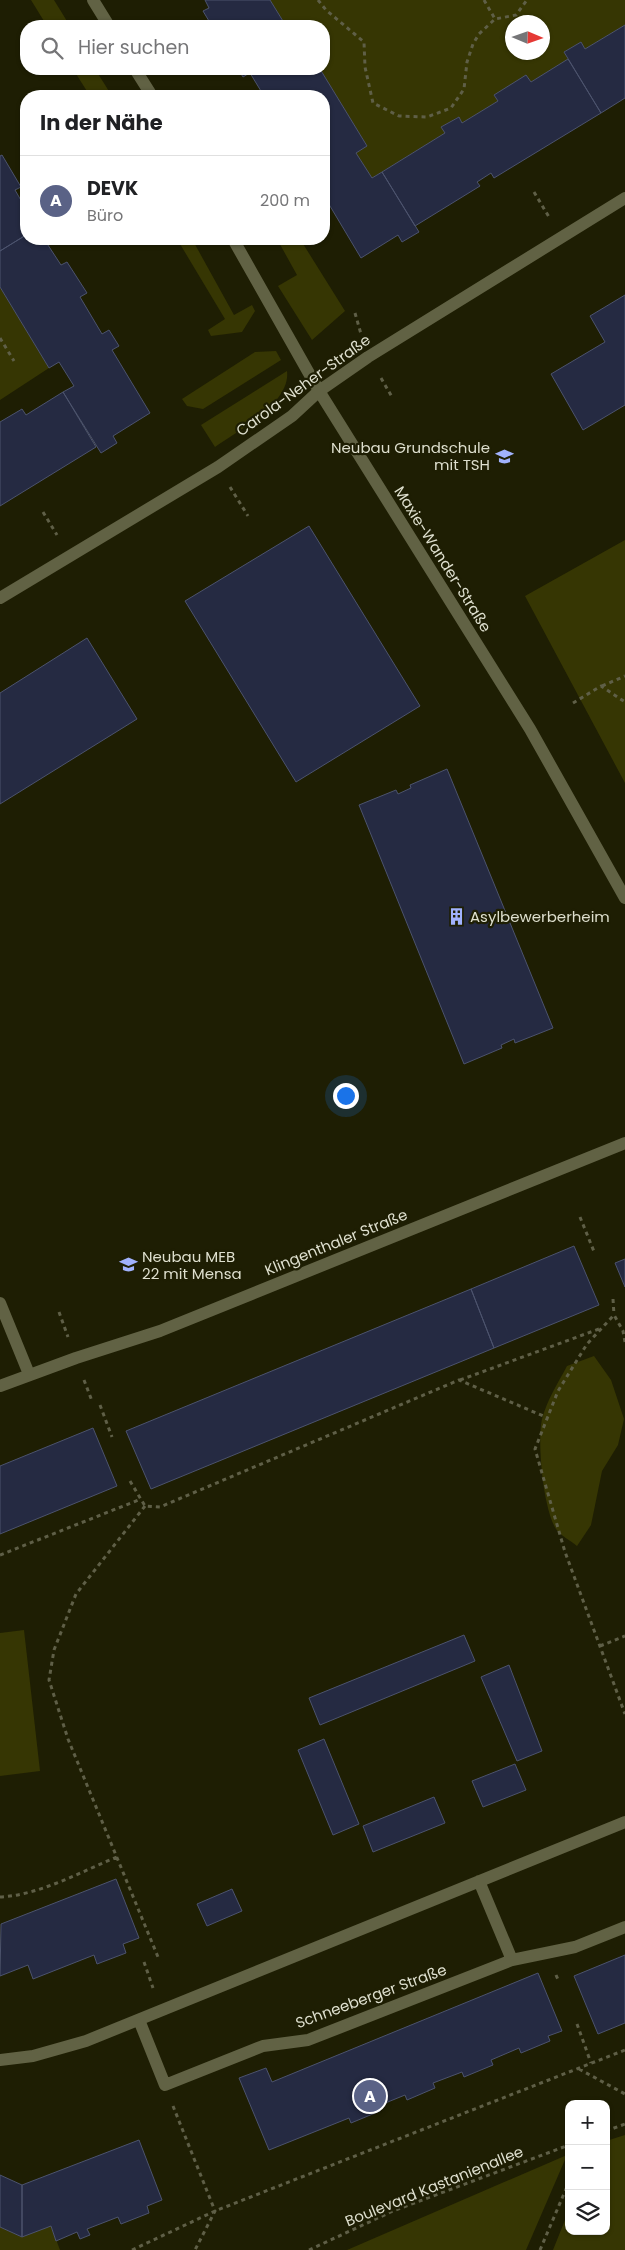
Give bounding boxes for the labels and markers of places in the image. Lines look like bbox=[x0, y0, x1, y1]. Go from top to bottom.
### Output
place label: Neubau Grundschule mit TSH bbox=[331, 437, 490, 475]
school or university icon: Neubau Grundschule mit TSH bbox=[494, 446, 514, 466]
building icon: Asylbewerberheim bbox=[446, 906, 466, 926]
place label: Asylbewerberheim bbox=[470, 906, 610, 927]
place label: Neubau MEB 22 mit Mensa bbox=[142, 1246, 242, 1284]
school or university icon: Neubau MEB 22 mit Mensa bbox=[118, 1255, 138, 1275]
pin: A bbox=[354, 2077, 386, 2115]

